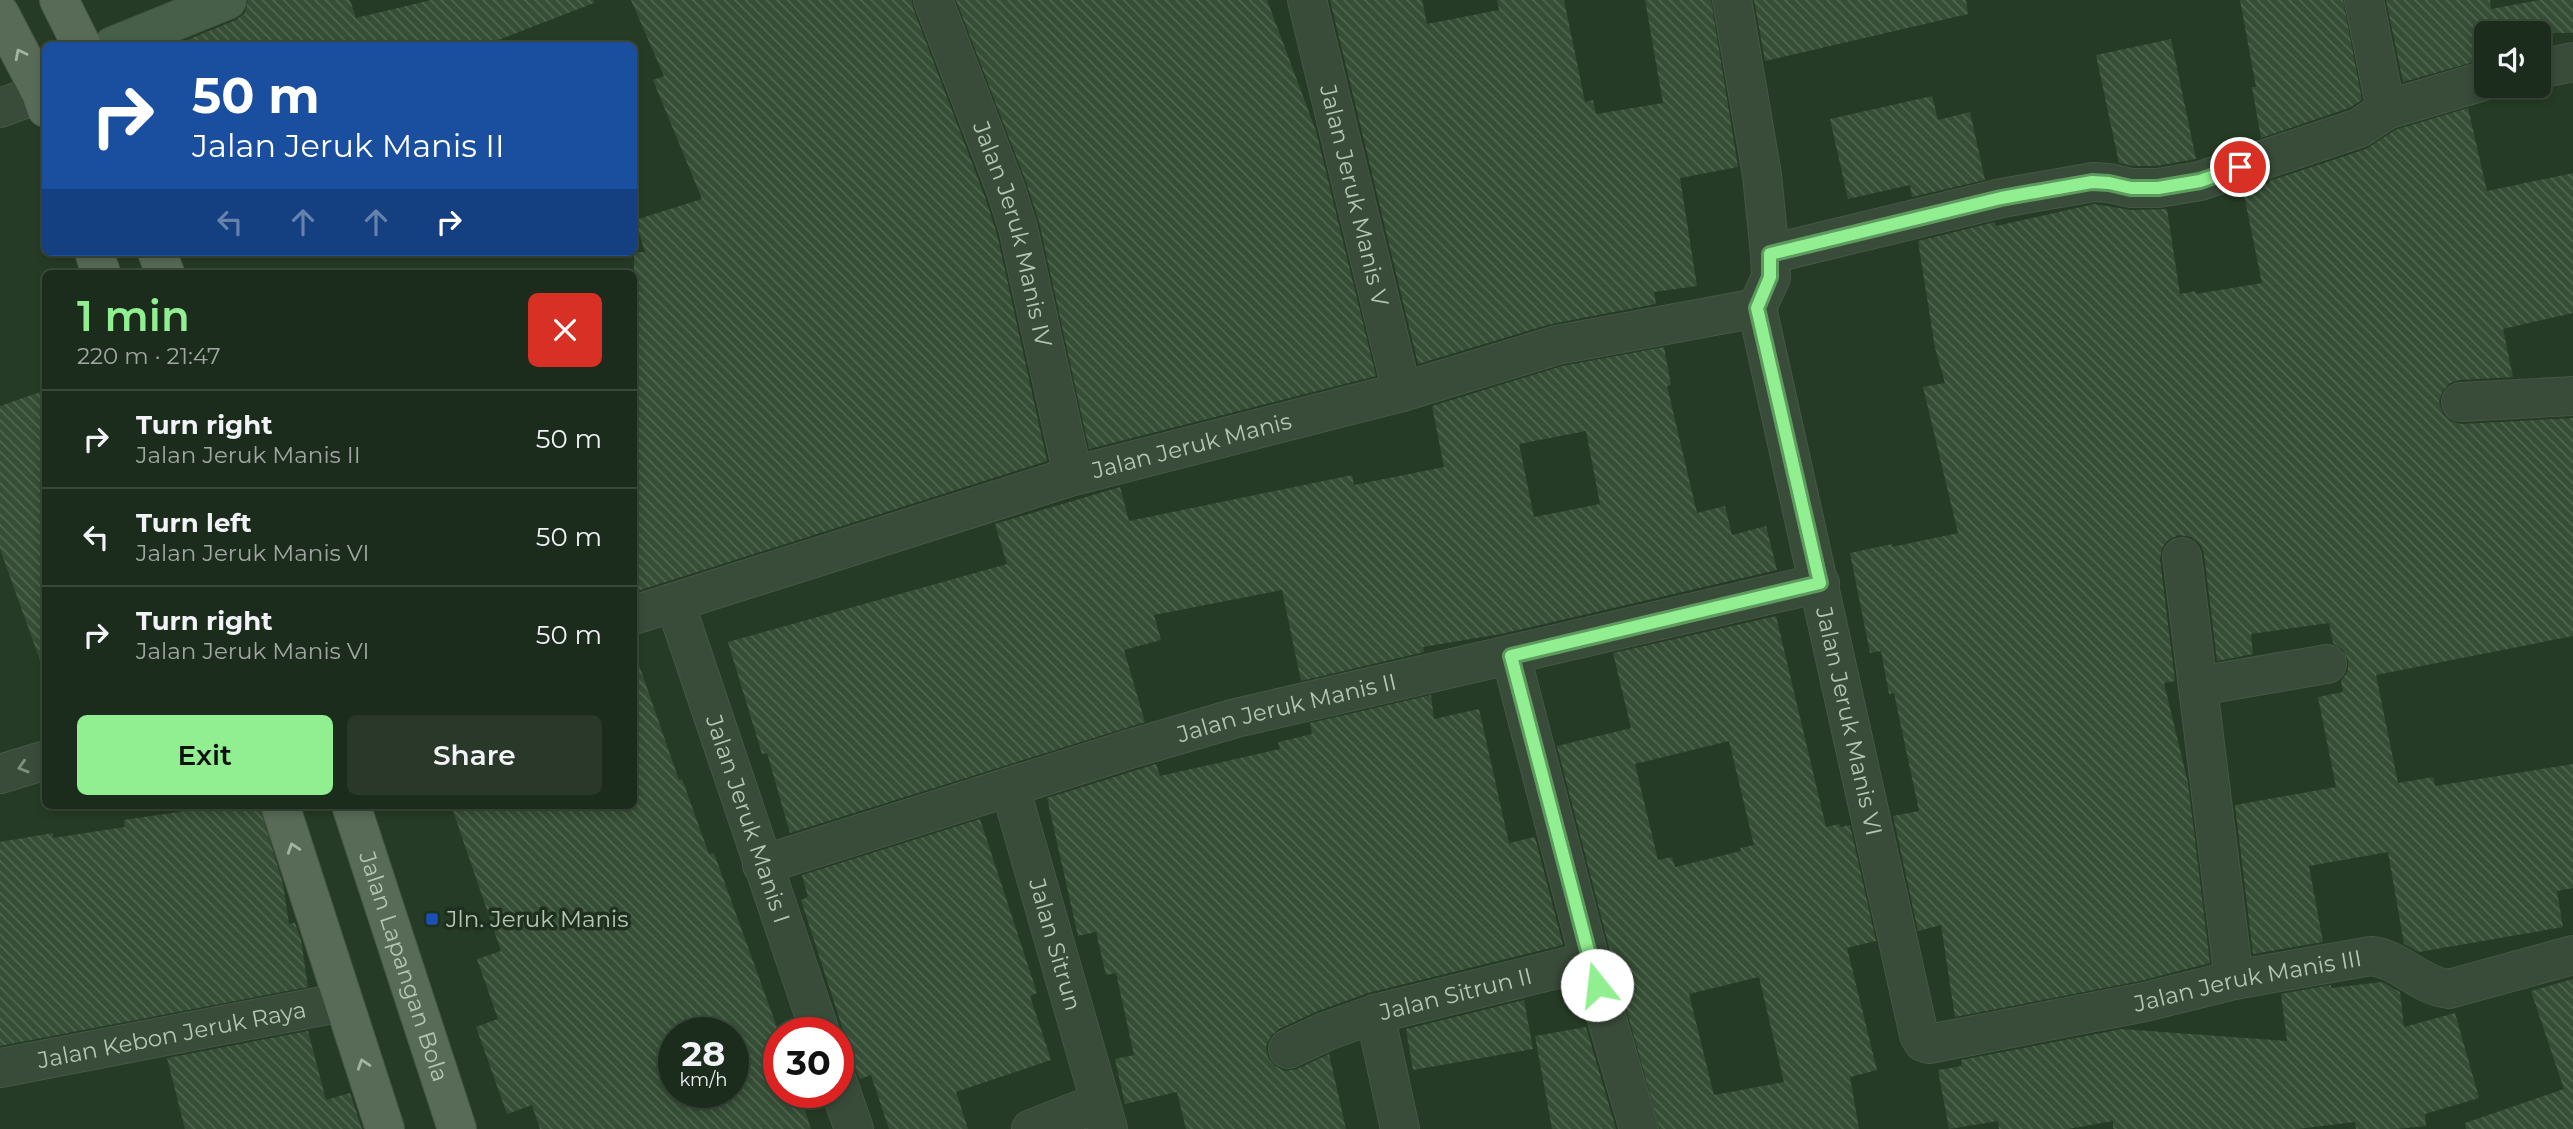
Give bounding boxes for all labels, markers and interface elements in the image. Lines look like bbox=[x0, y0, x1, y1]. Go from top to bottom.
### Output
map controls bbox=[2474, 21, 2551, 98]
button: sound bbox=[2474, 21, 2551, 98]
one-way arrow bbox=[15, 48, 29, 61]
text: 50 m bbox=[192, 66, 320, 125]
icon: right bbox=[77, 70, 168, 161]
street label: Jalan Jeruk Manis V bbox=[1314, 81, 1395, 310]
street label: Jalan Jeruk Manis IV bbox=[967, 116, 1058, 350]
text: Jalan Jeruk Manis II bbox=[192, 126, 505, 165]
pin bbox=[2210, 137, 2270, 197]
icon: arrive bbox=[2221, 148, 2259, 186]
icon: left bbox=[211, 203, 249, 241]
icon: ahead bbox=[284, 203, 322, 241]
icon: ahead bbox=[357, 203, 395, 241]
icon: right bbox=[430, 203, 468, 241]
text: 1 min bbox=[77, 290, 190, 342]
button: close bbox=[528, 293, 602, 367]
text: 220 m · 21:47 bbox=[77, 342, 220, 370]
street label: Jalan Jeruk Manis bbox=[1088, 407, 1294, 485]
text: Turn right bbox=[136, 409, 272, 441]
icon: right bbox=[77, 420, 115, 458]
text: 50 m bbox=[536, 423, 602, 455]
text: Jalan Jeruk Manis II bbox=[136, 441, 361, 469]
text: Turn left bbox=[136, 507, 252, 539]
icon: left bbox=[77, 518, 115, 556]
text: 50 m bbox=[536, 521, 602, 553]
text: Jalan Jeruk Manis VI bbox=[136, 539, 369, 567]
street label: Jalan Jeruk Manis VI bbox=[1810, 603, 1888, 838]
text: Turn right bbox=[136, 605, 272, 637]
icon: right bbox=[77, 616, 115, 654]
text: 50 m bbox=[536, 619, 602, 651]
text: Jalan Jeruk Manis VI bbox=[136, 637, 369, 665]
street label: Jalan Jeruk Manis II bbox=[1173, 667, 1399, 749]
street label: Jalan Jeruk Manis I bbox=[700, 710, 796, 927]
button: Exit bbox=[77, 715, 333, 795]
button: Share bbox=[347, 715, 602, 795]
one-way arrow bbox=[17, 759, 29, 773]
one-way arrow bbox=[287, 842, 302, 854]
street label: Jalan Lapangan Bola bbox=[353, 847, 455, 1085]
street label: Jalan Sitrun bbox=[1023, 874, 1087, 1014]
place label: Jln. Jeruk Manis bbox=[445, 905, 629, 933]
marker: Jln. Jeruk Manis bbox=[424, 911, 440, 927]
street label: Jalan Jeruk Manis III bbox=[2131, 944, 2364, 1018]
position arrow bbox=[1560, 948, 1634, 1022]
street label: Jalan Sitrun II bbox=[1376, 962, 1535, 1027]
street label: Jalan Kebon Jeruk Raya bbox=[34, 995, 309, 1075]
speed limit sign: 30 bbox=[763, 1017, 854, 1108]
text: 28 bbox=[682, 1032, 725, 1075]
one-way arrow bbox=[357, 1058, 372, 1070]
text: km/h bbox=[679, 1069, 728, 1091]

